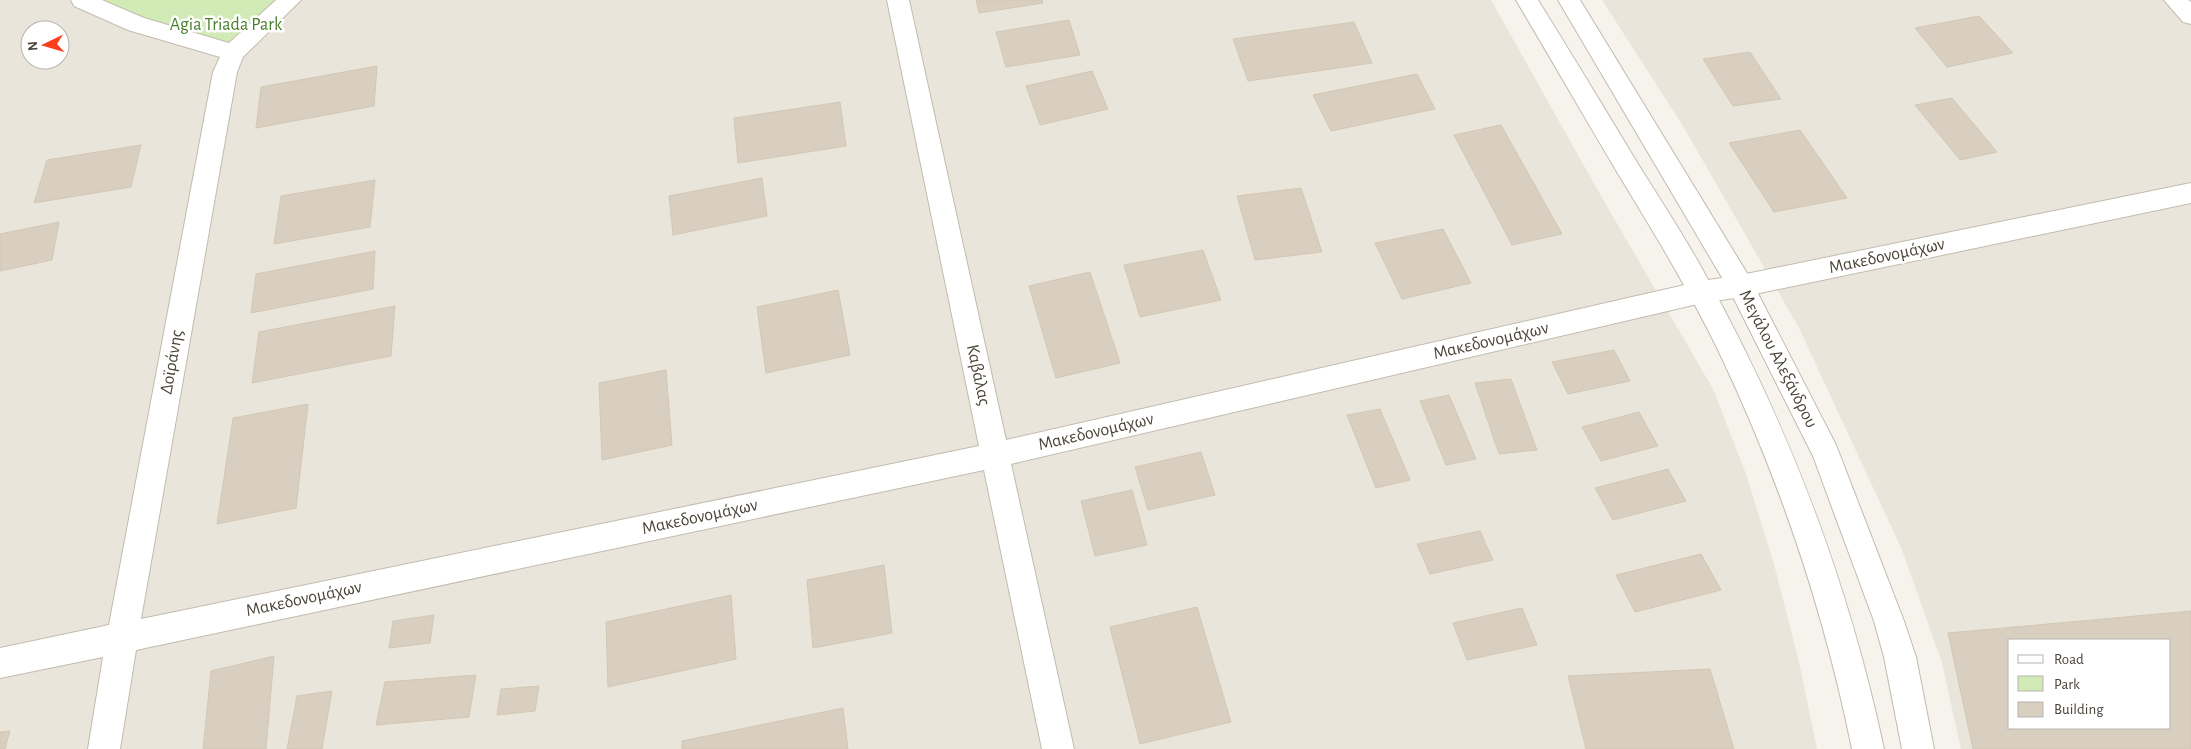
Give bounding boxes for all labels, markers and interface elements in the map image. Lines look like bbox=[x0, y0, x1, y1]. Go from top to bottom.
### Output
park label: Agia Triada Park bbox=[170, 16, 283, 34]
north arrow bbox=[20, 20, 70, 70]
text: N bbox=[26, 41, 40, 52]
street label: Μακεδονομάχων bbox=[1827, 235, 1947, 277]
street label: Μεγάλου Αλεξάνδρου bbox=[1735, 287, 1821, 431]
street label: Μακεδονομάχων bbox=[1432, 319, 1551, 363]
street label: Δοϊράνης bbox=[157, 328, 187, 396]
street label: Καβάλας bbox=[963, 343, 993, 407]
street label: Μακεδονομάχων bbox=[1037, 410, 1156, 454]
street label: Μακεδονομάχων bbox=[640, 496, 760, 538]
street label: Μακεδονομάχων bbox=[244, 578, 364, 620]
legend bbox=[2008, 639, 2171, 729]
text: Road bbox=[2054, 652, 2084, 667]
text: Park bbox=[2054, 677, 2080, 692]
text: Building bbox=[2054, 702, 2104, 717]

